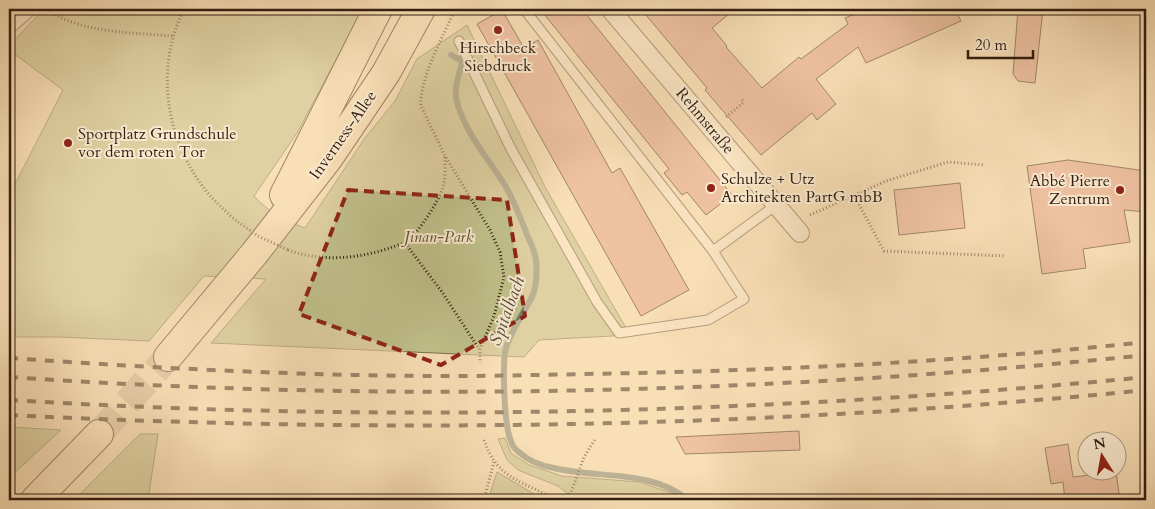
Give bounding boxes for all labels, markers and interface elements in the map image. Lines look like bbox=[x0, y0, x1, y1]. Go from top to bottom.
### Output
marker: Hirschbeck Siebdruck bbox=[492, 24, 504, 36]
scale bar bbox=[968, 28, 1032, 60]
text: 20 m bbox=[975, 35, 1007, 55]
place label: Hirschbeck Siebdruck bbox=[460, 37, 537, 77]
street label: Rehmstraße bbox=[671, 83, 739, 159]
street label: Inverness-Allee bbox=[304, 86, 382, 184]
place label: Sportplatz Grundschule vor dem roten Tor bbox=[78, 123, 237, 163]
marker: Sportplatz Grundschule vor dem roten Tor bbox=[62, 137, 74, 149]
place label: Schulze + Utz Architekten PartG mbB bbox=[721, 168, 883, 208]
place label: Abbé Pierre Zentrum bbox=[1030, 170, 1110, 210]
marker: Schulze + Utz Architekten PartG mbB bbox=[705, 182, 717, 194]
marker: Abbé Pierre Zentrum bbox=[1114, 184, 1126, 196]
park label: Jinan-Park bbox=[400, 226, 474, 248]
water label: Spitalbach bbox=[483, 273, 531, 349]
north arrow bbox=[1078, 432, 1128, 482]
text: N bbox=[1092, 433, 1107, 454]

